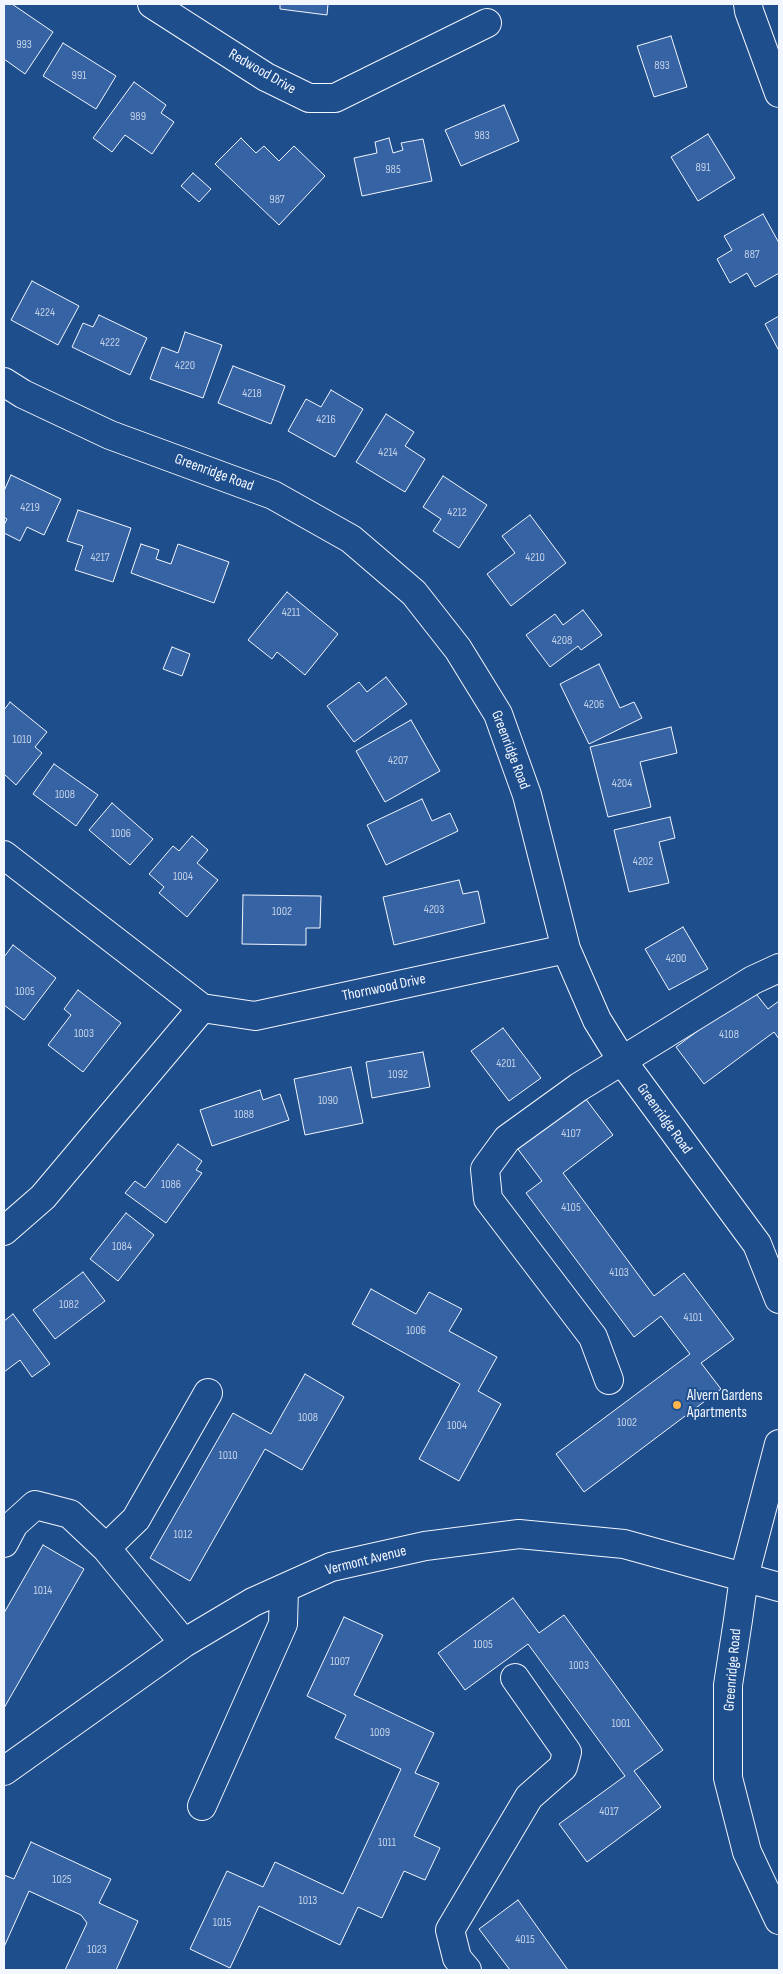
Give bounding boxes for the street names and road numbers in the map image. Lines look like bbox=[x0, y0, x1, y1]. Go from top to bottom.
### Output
street label: Redwood Drive bbox=[225, 46, 299, 98]
street label: Greenridge Road bbox=[172, 450, 256, 496]
street label: Greenridge Road bbox=[487, 708, 533, 792]
street label: Thornwood Drive bbox=[341, 970, 427, 1006]
street label: Greenridge Road bbox=[632, 1080, 696, 1158]
street label: Vermont Avenue bbox=[324, 1542, 408, 1580]
street label: Greenridge Road bbox=[720, 1628, 746, 1712]

